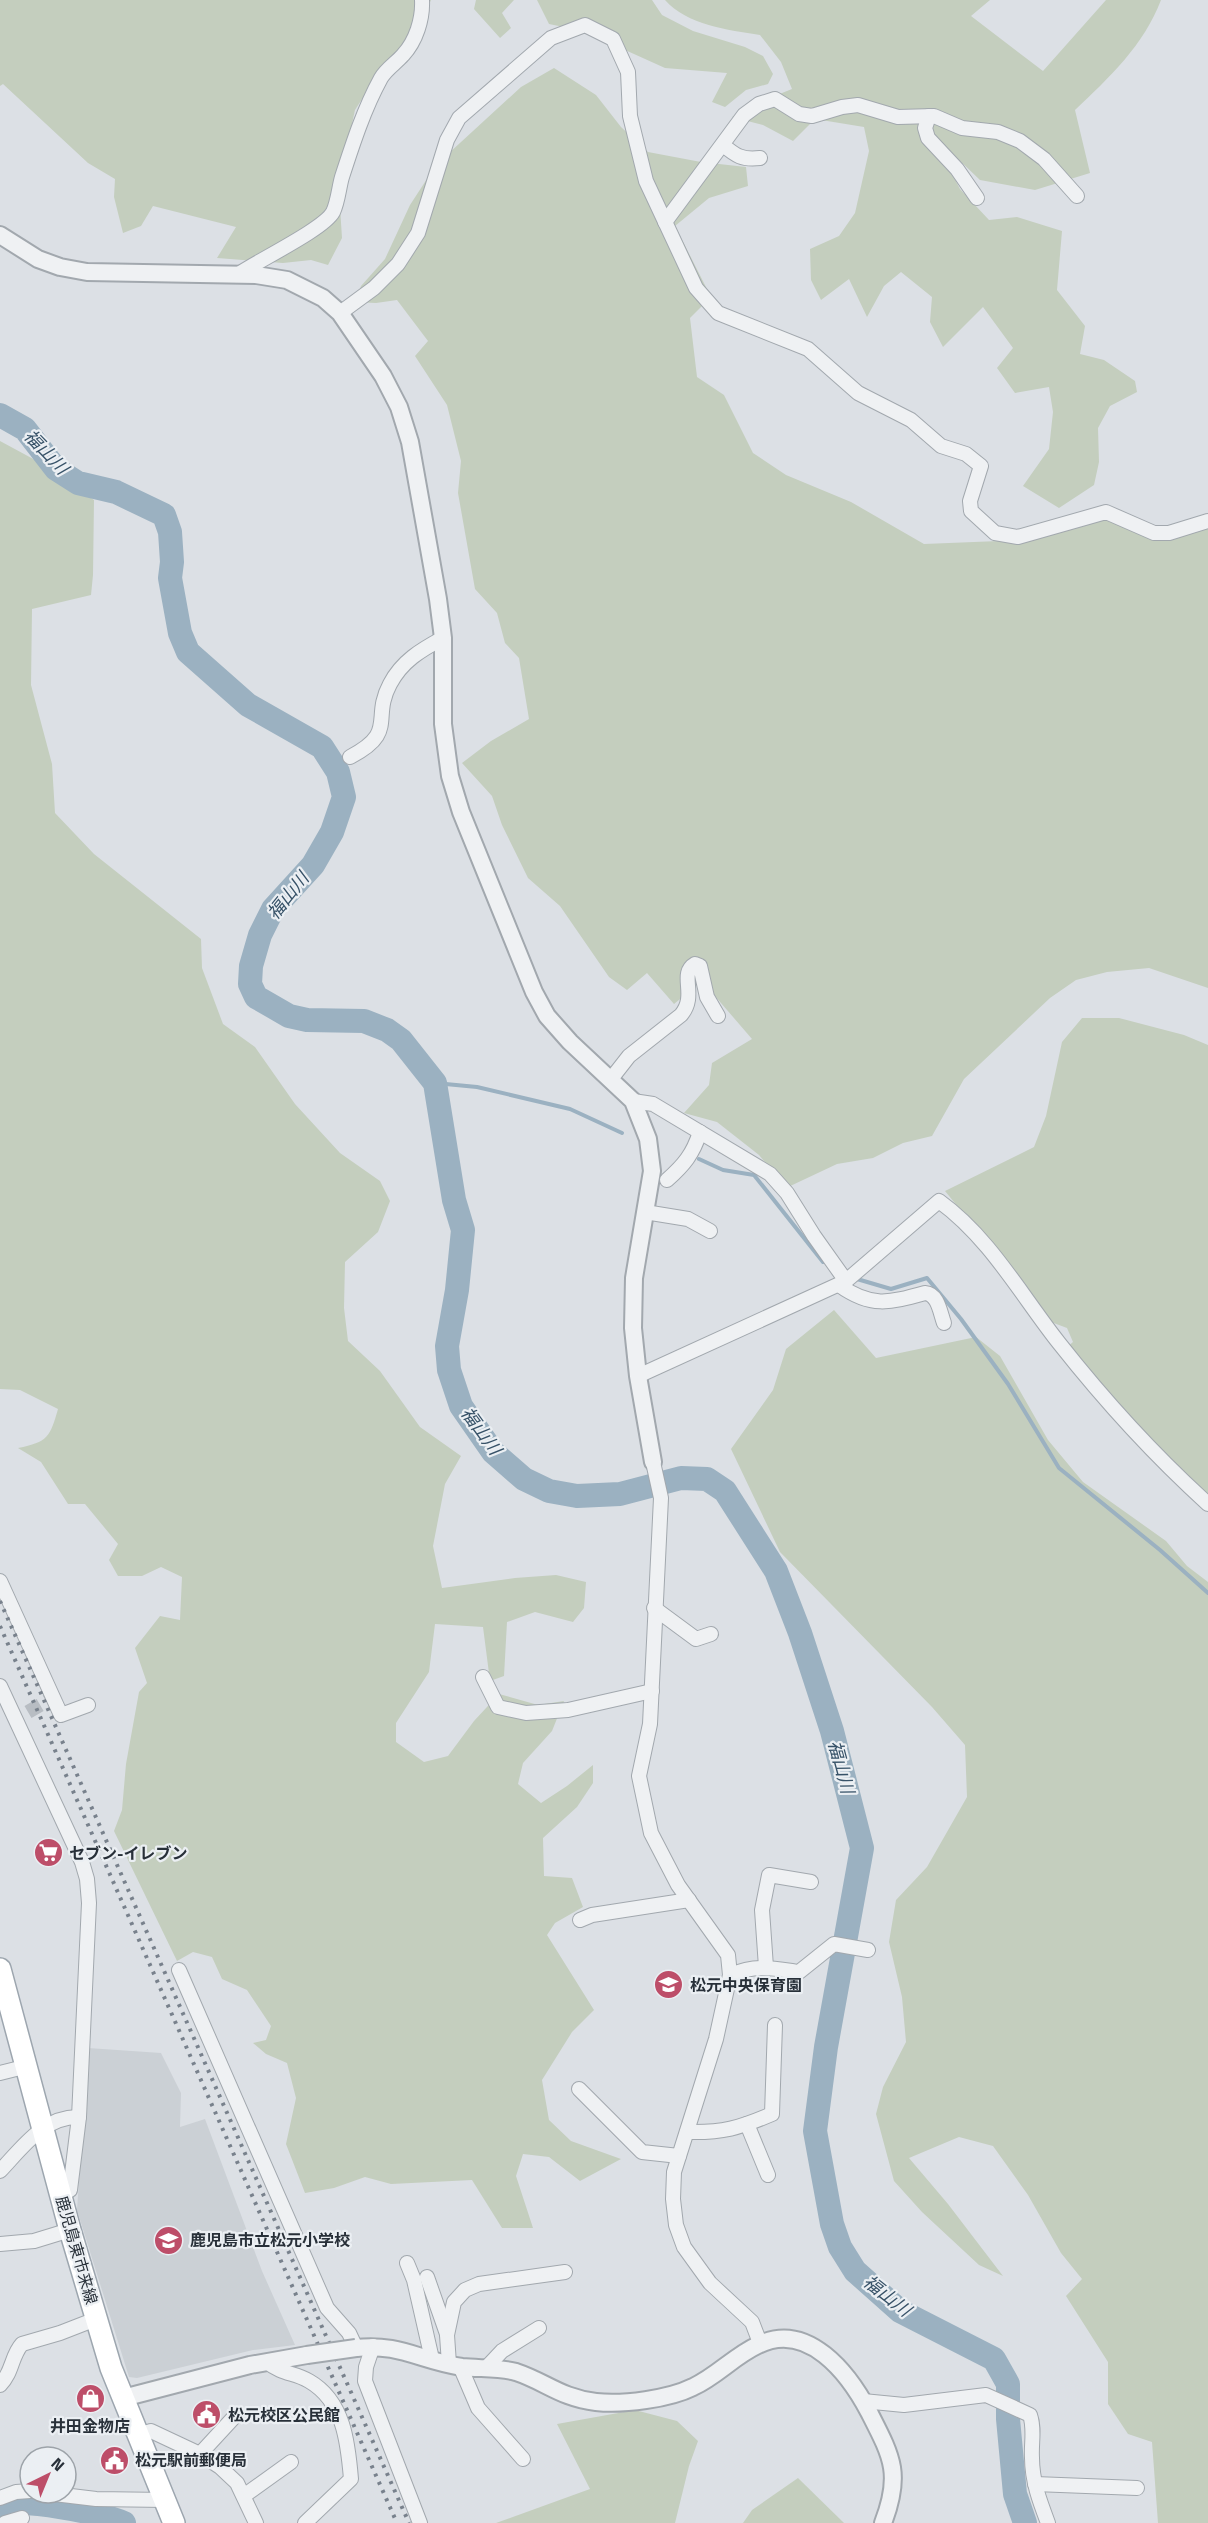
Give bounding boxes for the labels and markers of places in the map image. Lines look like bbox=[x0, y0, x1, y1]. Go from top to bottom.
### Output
supermarket icon: セブン-イレブン bbox=[32, 1837, 64, 1869]
place label: セブン-イレブン bbox=[69, 1841, 188, 1865]
school or university icon: 松元中央保育園 bbox=[653, 1969, 685, 2001]
place label: 松元中央保育園 bbox=[690, 1973, 802, 1997]
school or university icon: 鹿児島市立松元小学校 bbox=[153, 2224, 185, 2256]
place label: 鹿児島市立松元小学校 bbox=[190, 2228, 350, 2252]
shop icon: 井田金物店 bbox=[74, 2382, 106, 2414]
public building icon: 松元校区公民館 bbox=[191, 2399, 223, 2431]
place label: 松元校区公民館 bbox=[228, 2403, 340, 2427]
place label: 井田金物店 bbox=[50, 2414, 130, 2438]
public building icon: 松元駅前郵便局 bbox=[98, 2444, 130, 2476]
place label: 松元駅前郵便局 bbox=[135, 2448, 247, 2472]

